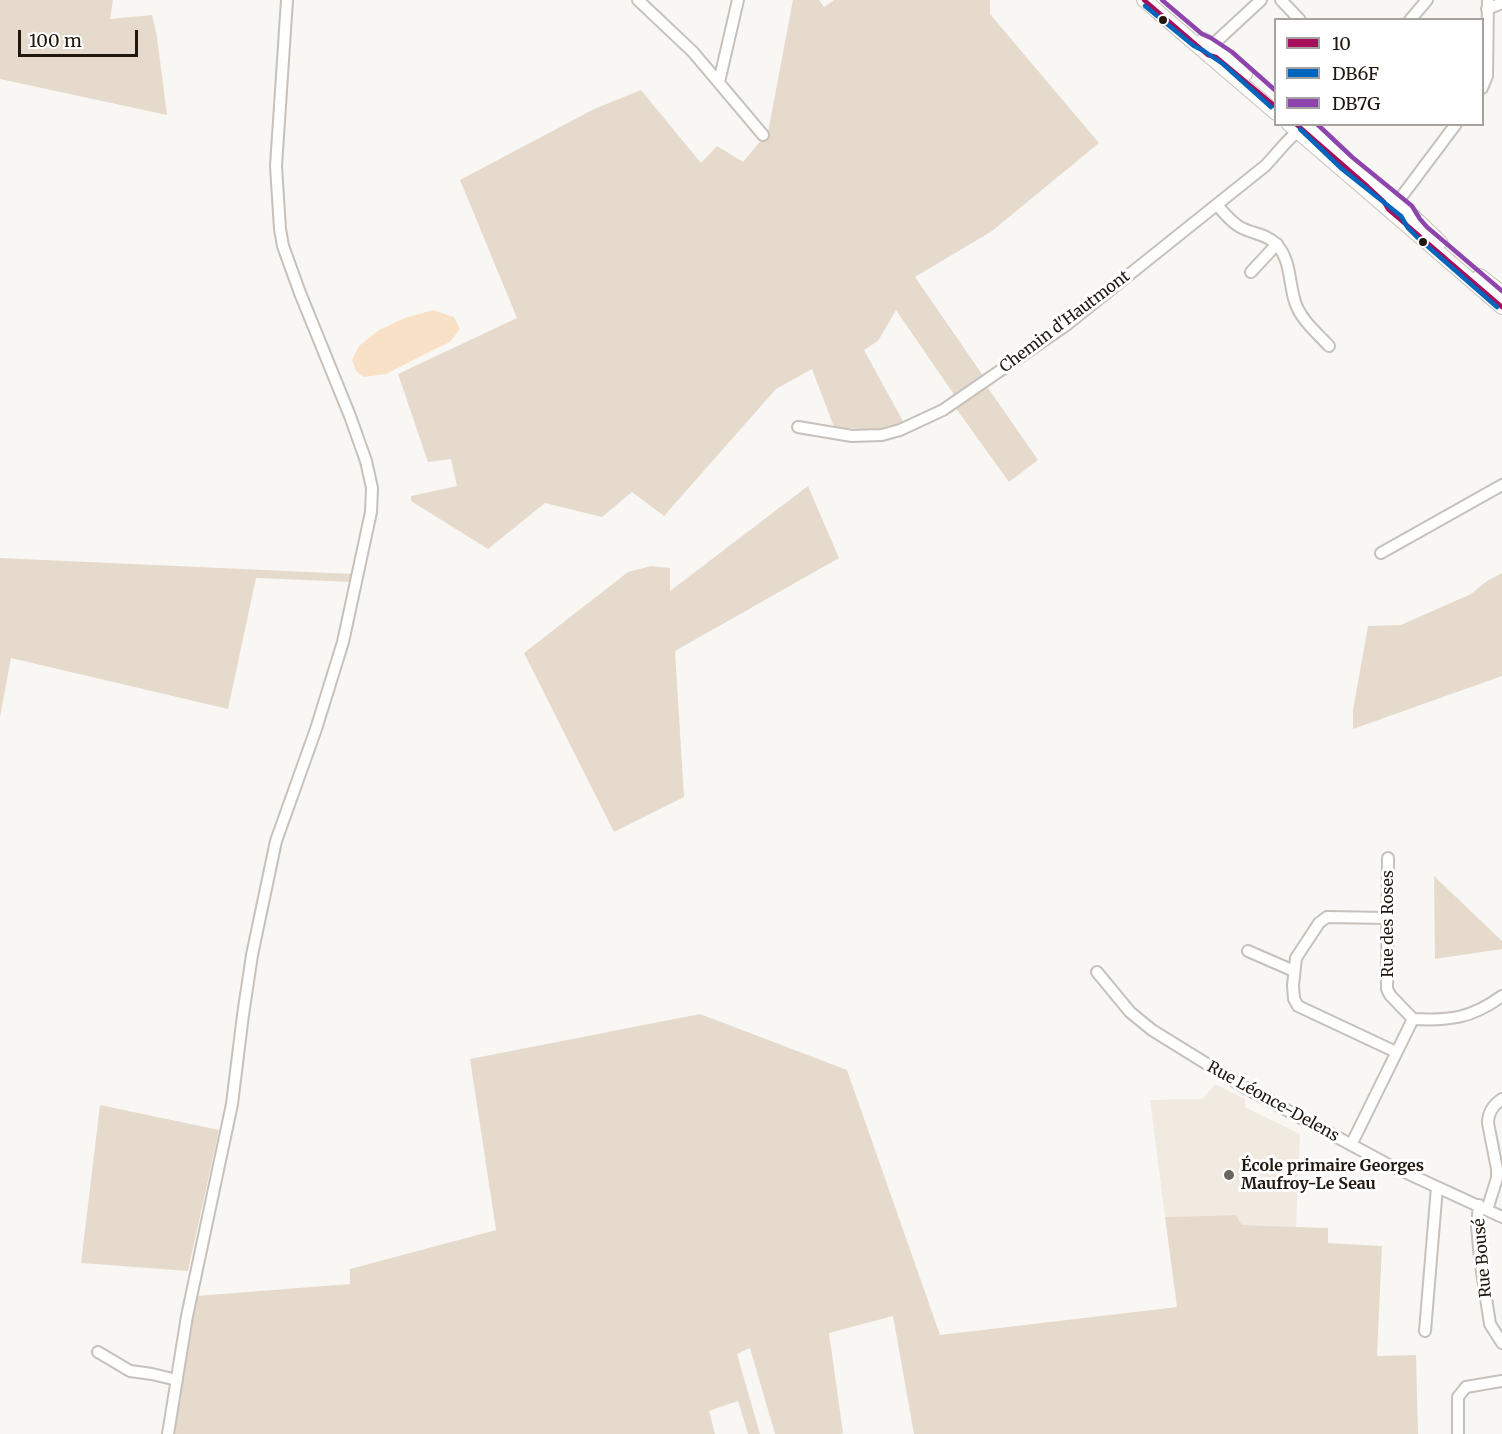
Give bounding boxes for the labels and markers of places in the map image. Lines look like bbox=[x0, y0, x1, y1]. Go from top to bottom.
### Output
unlabelled marker bbox=[1157, 14, 1169, 26]
unlabelled marker bbox=[1417, 236, 1429, 248]
place label: École primaire Georges Maufroy-Le Seau bbox=[1241, 1156, 1424, 1194]
marker: École primaire Georges Maufroy-Le Seau bbox=[1222, 1168, 1236, 1182]

